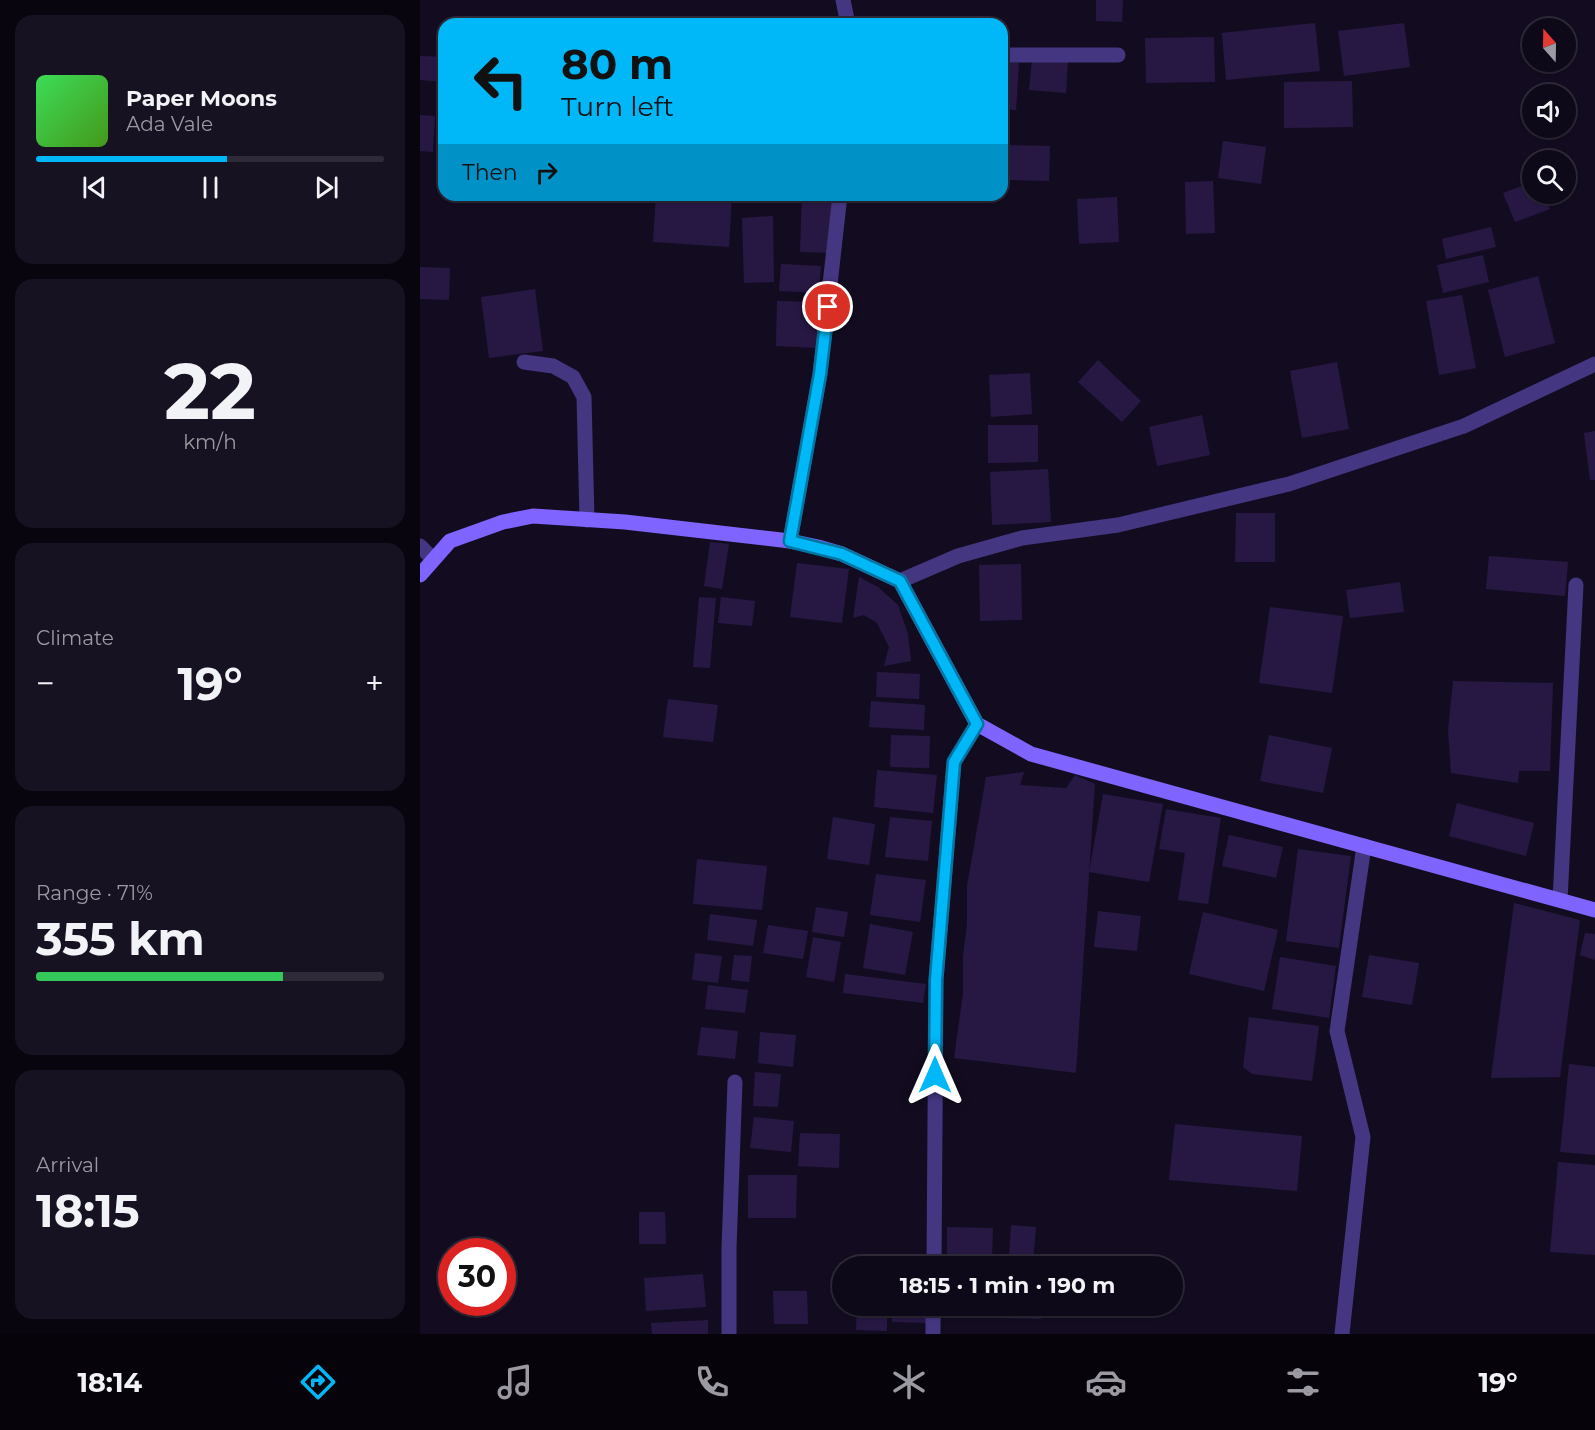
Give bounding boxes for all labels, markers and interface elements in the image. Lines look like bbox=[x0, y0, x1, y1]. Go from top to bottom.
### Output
north arrow bbox=[1522, 18, 1576, 72]
map controls bbox=[1522, 18, 1576, 204]
text: 80 m bbox=[561, 38, 673, 90]
icon: left bbox=[462, 42, 540, 120]
button: sound bbox=[1522, 84, 1576, 138]
text: Paper Moons bbox=[126, 85, 277, 112]
text: Turn left bbox=[561, 90, 674, 123]
text: Ada Vale bbox=[126, 112, 213, 136]
button: search bbox=[1522, 150, 1576, 204]
icon: right bbox=[530, 156, 563, 189]
text: Then bbox=[462, 159, 518, 186]
icon: previous bbox=[78, 171, 111, 204]
icon: pause bbox=[194, 171, 227, 204]
icon: next bbox=[310, 171, 343, 204]
pin bbox=[802, 281, 853, 332]
icon: arrive bbox=[811, 290, 844, 323]
text: 22 bbox=[164, 343, 256, 439]
text: km/h bbox=[183, 430, 237, 454]
text: Climate bbox=[36, 626, 114, 650]
text: 19° bbox=[177, 656, 243, 711]
text: − bbox=[36, 663, 55, 703]
text: + bbox=[365, 663, 384, 703]
text: Range · 71% bbox=[36, 881, 153, 905]
text: 355 km bbox=[36, 911, 205, 966]
position arrow bbox=[903, 1043, 967, 1107]
text: Arrival bbox=[36, 1153, 99, 1177]
text: 18:15 bbox=[36, 1183, 140, 1238]
speed limit sign: 30 bbox=[438, 1238, 516, 1316]
text: 18:15 · 1 min · 190 m bbox=[900, 1272, 1115, 1299]
icon: directions bbox=[297, 1361, 339, 1403]
icon: music bbox=[494, 1361, 536, 1403]
icon: phone bbox=[691, 1361, 733, 1403]
icon: climate bbox=[888, 1361, 930, 1403]
icon: car bbox=[1085, 1361, 1127, 1403]
icon: filters bbox=[1282, 1361, 1324, 1403]
text: 18:14 bbox=[77, 1366, 142, 1399]
text: 19° bbox=[1478, 1366, 1518, 1399]

